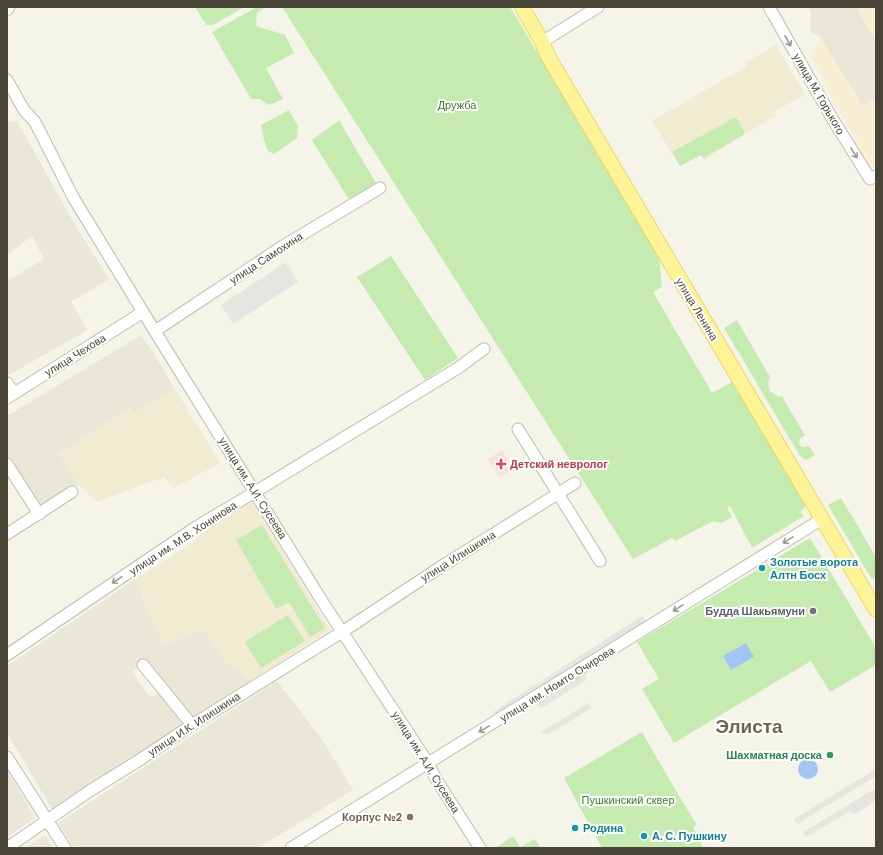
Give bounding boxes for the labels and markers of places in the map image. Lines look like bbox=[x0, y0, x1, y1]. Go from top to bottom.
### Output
place label: Детский невролог bbox=[510, 457, 608, 471]
marker: Детский невролог bbox=[495, 458, 507, 470]
place label: Золотые ворота Алтн Босх bbox=[770, 555, 859, 582]
marker: Золотые ворота Алтн Босх bbox=[757, 563, 767, 573]
place label: Будда Шакьямуни bbox=[705, 604, 805, 618]
marker: Будда Шакьямуни bbox=[808, 606, 818, 616]
place label: Шахматная доска bbox=[726, 748, 823, 762]
marker: Шахматная доска bbox=[825, 750, 835, 760]
place label: Корпус №2 bbox=[342, 810, 402, 824]
marker: Корпус №2 bbox=[405, 812, 415, 822]
place label: Родина bbox=[583, 821, 624, 835]
marker: Родина bbox=[570, 823, 580, 833]
place label: А. С. Пушкину bbox=[652, 829, 728, 843]
marker: А. С. Пушкину bbox=[639, 831, 649, 841]

